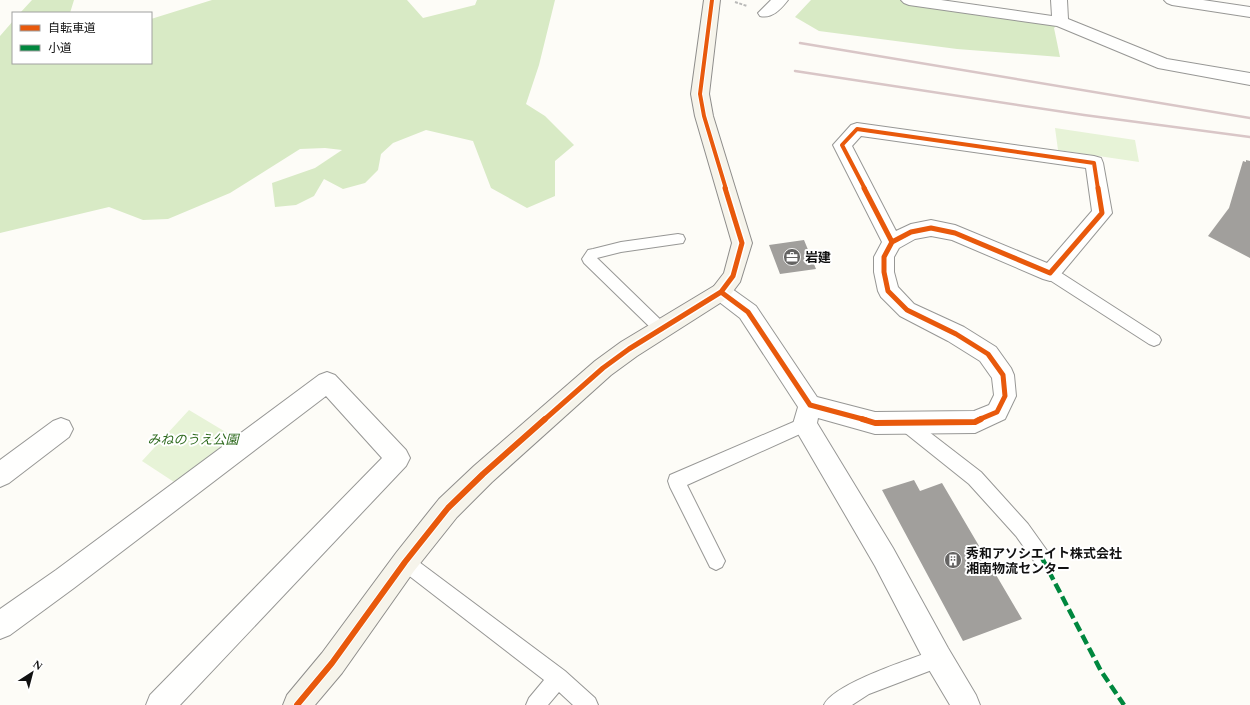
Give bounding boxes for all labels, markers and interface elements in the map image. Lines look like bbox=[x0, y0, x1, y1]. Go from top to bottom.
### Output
legend bbox=[12, 12, 152, 64]
text: 自転車道 bbox=[48, 19, 96, 38]
text: 小道 bbox=[48, 39, 72, 58]
office icon: 岩建 bbox=[782, 247, 802, 267]
place label: 岩建 bbox=[805, 248, 831, 268]
park label: みねのうえ公園 bbox=[147, 430, 240, 450]
place label: 秀和アソシエイト株式会社 湘南物流センター bbox=[966, 544, 1122, 579]
building icon: 秀和アソシエイト株式会社 湘南物流センター bbox=[943, 550, 963, 570]
north arrow bbox=[12, 653, 52, 693]
text: N bbox=[29, 656, 46, 675]

